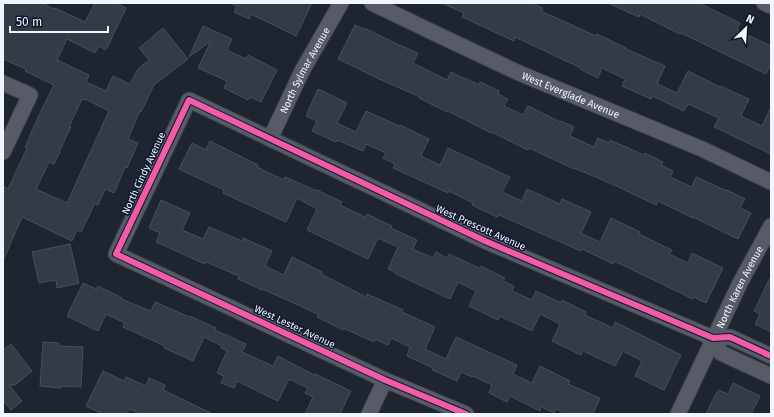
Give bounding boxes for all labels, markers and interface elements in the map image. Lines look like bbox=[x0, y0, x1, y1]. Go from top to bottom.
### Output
scale bar bbox=[10, 8, 108, 34]
north arrow bbox=[726, 8, 766, 48]
text: N bbox=[744, 12, 756, 27]
text: 50 m bbox=[16, 15, 42, 29]
street label: North Sylmar Avenue bbox=[278, 25, 333, 116]
street label: West Everglade Avenue bbox=[520, 70, 621, 121]
street label: North Cindy Avenue bbox=[120, 130, 168, 217]
street label: West Prescott Avenue bbox=[434, 203, 527, 253]
street label: North Karen Avenue bbox=[714, 244, 766, 331]
street label: West Lester Avenue bbox=[252, 303, 337, 351]

